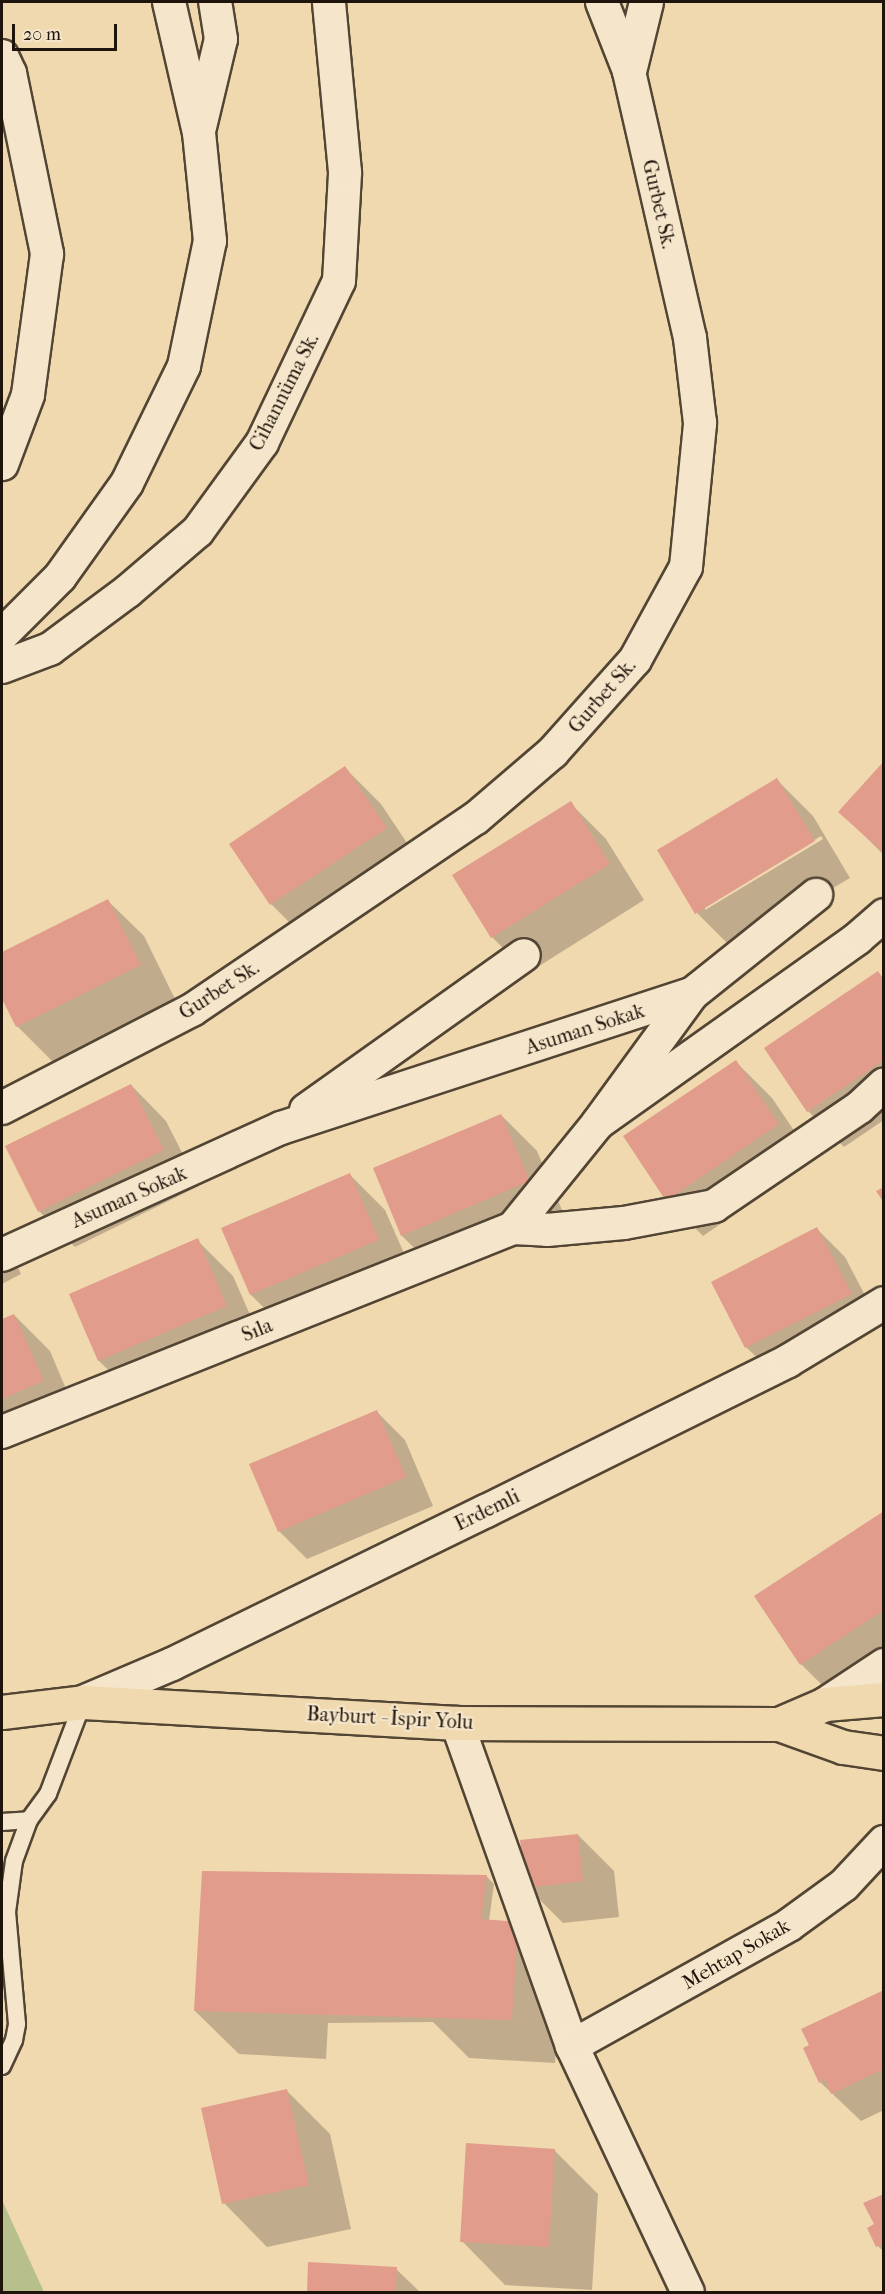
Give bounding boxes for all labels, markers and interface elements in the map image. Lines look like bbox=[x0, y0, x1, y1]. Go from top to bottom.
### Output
scale bar bbox=[15, 12, 120, 50]
text: 20 m bbox=[23, 24, 61, 45]
street label: Gurbet Sk. bbox=[637, 157, 681, 251]
street label: Cihannüma Sk. bbox=[244, 329, 324, 455]
street label: Gurbet Sk. bbox=[563, 654, 641, 738]
street label: Gurbet Sk. bbox=[175, 955, 263, 1025]
street label: Asuman Sokak bbox=[523, 998, 647, 1060]
street label: Asuman Sokak bbox=[68, 1161, 190, 1233]
street label: Sıla bbox=[238, 1313, 276, 1347]
street label: Erdemli bbox=[451, 1484, 523, 1536]
street label: Bayburt - İspir Yolu bbox=[306, 1702, 474, 1734]
street label: Mehtap Sokak bbox=[678, 1913, 794, 1995]

